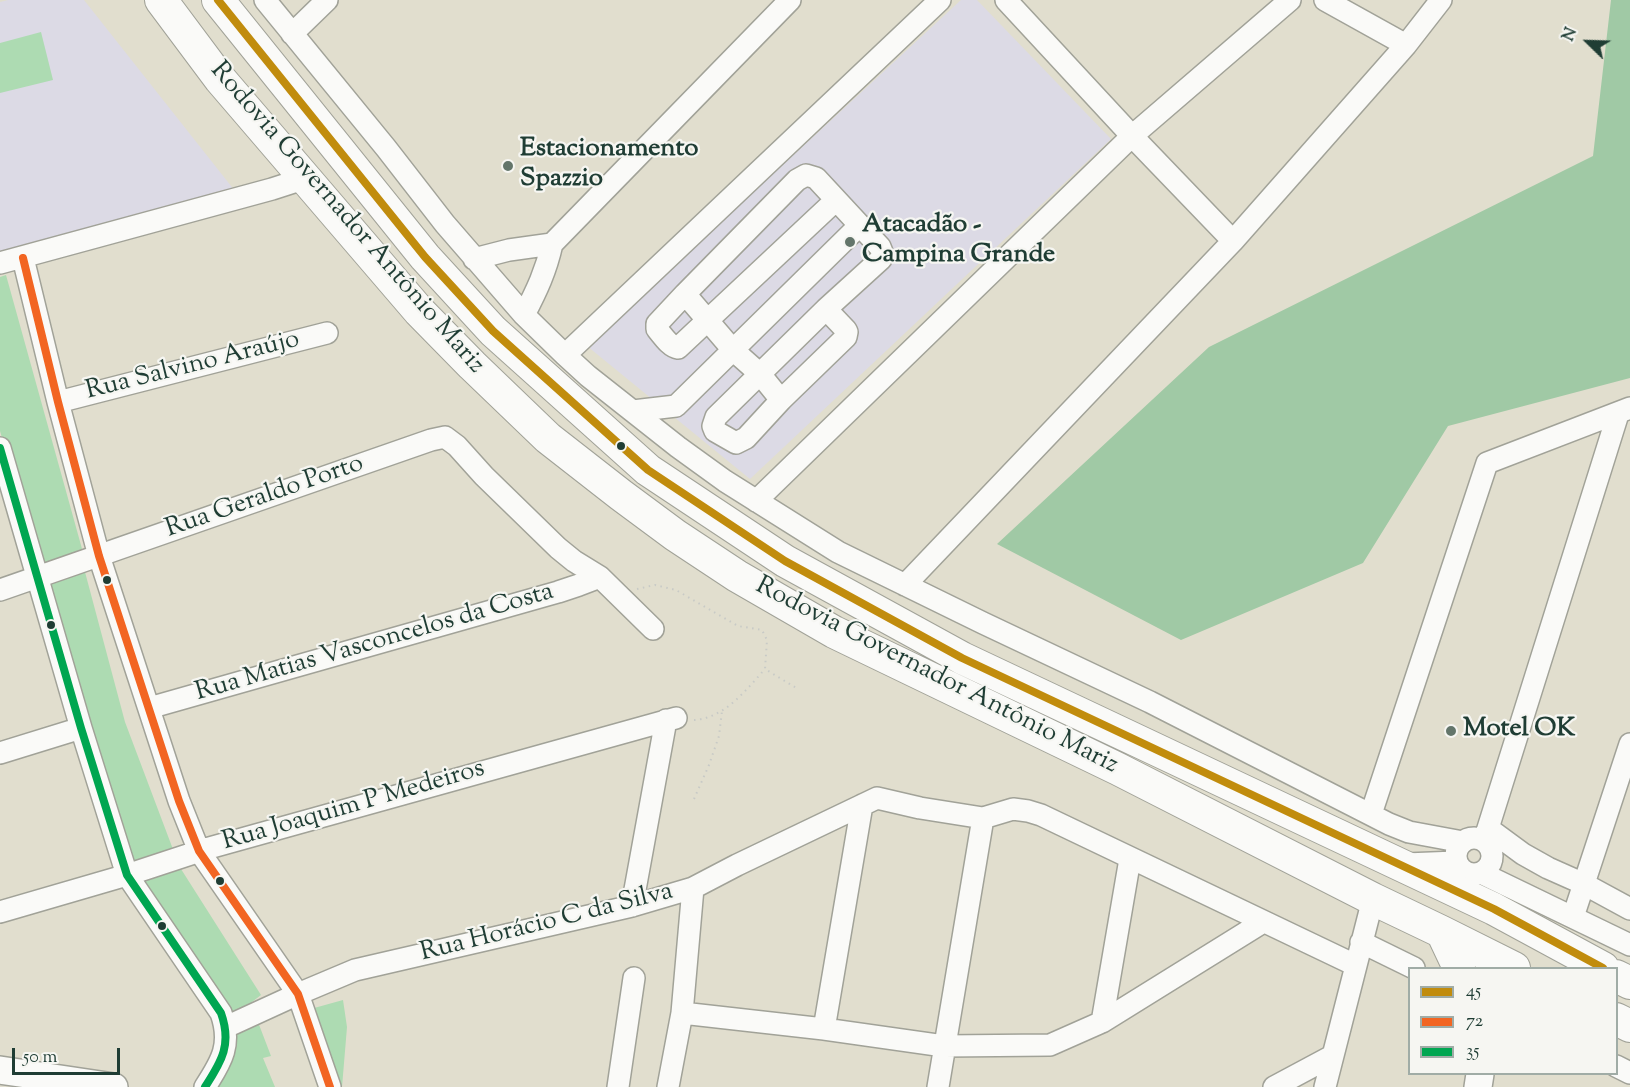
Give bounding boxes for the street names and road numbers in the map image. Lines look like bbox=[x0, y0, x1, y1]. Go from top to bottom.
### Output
street label: Rodovia Governador Antônio Mariz bbox=[202, 57, 490, 381]
street label: Rua Salvino Araújo bbox=[83, 325, 303, 409]
street label: Rua Geraldo Porto bbox=[162, 449, 368, 547]
street label: Rodovia Governador Antônio Mariz bbox=[749, 572, 1123, 782]
street label: Rua Matias Vasconcelos da Costa bbox=[192, 578, 558, 710]
street label: Rua Joaquim P Medeiros bbox=[219, 755, 489, 859]
street label: Rua Horácio C da Silva bbox=[417, 877, 677, 971]

